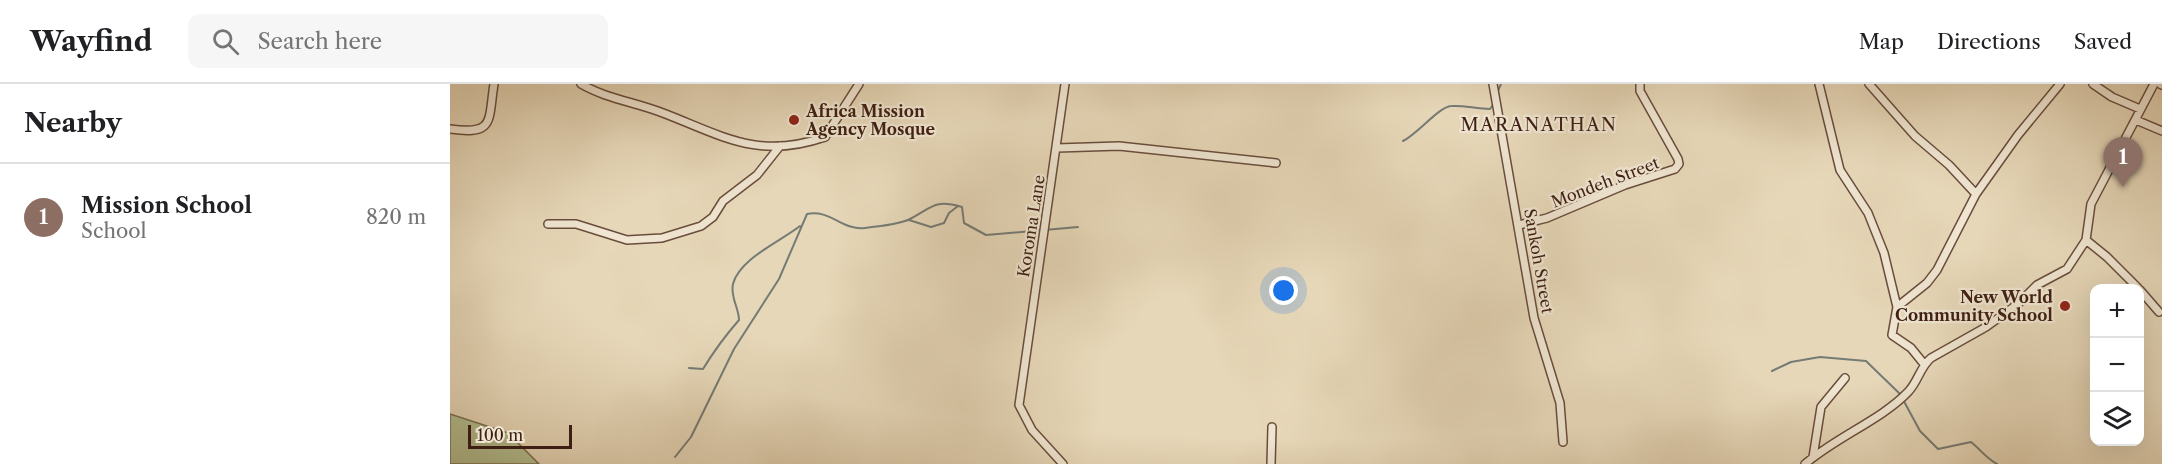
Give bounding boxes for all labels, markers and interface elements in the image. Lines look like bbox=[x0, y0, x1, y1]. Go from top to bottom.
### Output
search box bbox=[188, 14, 608, 68]
text: Wayfind bbox=[30, 24, 152, 58]
icon: search bbox=[209, 25, 242, 58]
text: Search here bbox=[257, 28, 382, 55]
text: Map bbox=[1859, 29, 1904, 54]
text: Directions bbox=[1937, 29, 2041, 54]
text: Saved bbox=[2074, 29, 2132, 54]
place label: Africa Mission Agency Mosque bbox=[805, 101, 936, 139]
text: Nearby bbox=[24, 107, 122, 139]
marker: Africa Mission Agency Mosque bbox=[787, 113, 801, 127]
district label: MARANATHAN bbox=[1461, 114, 1617, 136]
pin: 1 bbox=[2104, 138, 2142, 187]
street label: Mondeh Street bbox=[1548, 152, 1662, 212]
street label: Koroma Lane bbox=[1013, 173, 1049, 279]
text: Mission School bbox=[81, 192, 252, 219]
text: 1 bbox=[39, 205, 48, 229]
text: 820 m bbox=[366, 205, 426, 229]
street label: Sankoh Street bbox=[1520, 207, 1558, 315]
text: School bbox=[81, 219, 146, 243]
your location bbox=[1269, 276, 1298, 305]
map controls bbox=[2090, 284, 2144, 446]
button: + bbox=[2090, 284, 2144, 338]
place label: New World Community School bbox=[1895, 287, 2053, 325]
marker: New World Community School bbox=[2058, 299, 2072, 313]
button: − bbox=[2090, 338, 2144, 392]
button: layers bbox=[2090, 392, 2144, 446]
scale bar bbox=[468, 422, 572, 450]
text: 100 m bbox=[477, 425, 523, 445]

